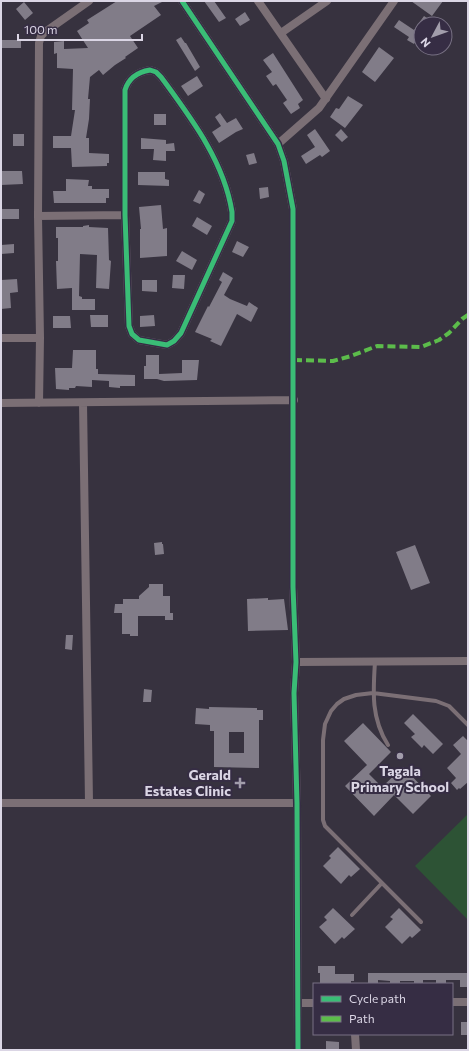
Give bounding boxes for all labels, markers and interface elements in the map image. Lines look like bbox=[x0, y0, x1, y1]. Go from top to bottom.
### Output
scale bar bbox=[18, 16, 142, 42]
north arrow bbox=[413, 16, 453, 56]
text: 100 m bbox=[24, 22, 58, 36]
text: N bbox=[417, 36, 433, 50]
marker: Tagala Primary School bbox=[395, 751, 405, 761]
place label: Tagala Primary School bbox=[351, 762, 449, 795]
place label: Gerald Estates Clinic bbox=[145, 766, 231, 799]
marker: Gerald Estates Clinic bbox=[234, 777, 246, 789]
legend bbox=[313, 983, 453, 1035]
text: Cycle path bbox=[349, 991, 406, 1005]
text: Path bbox=[349, 1011, 375, 1025]

